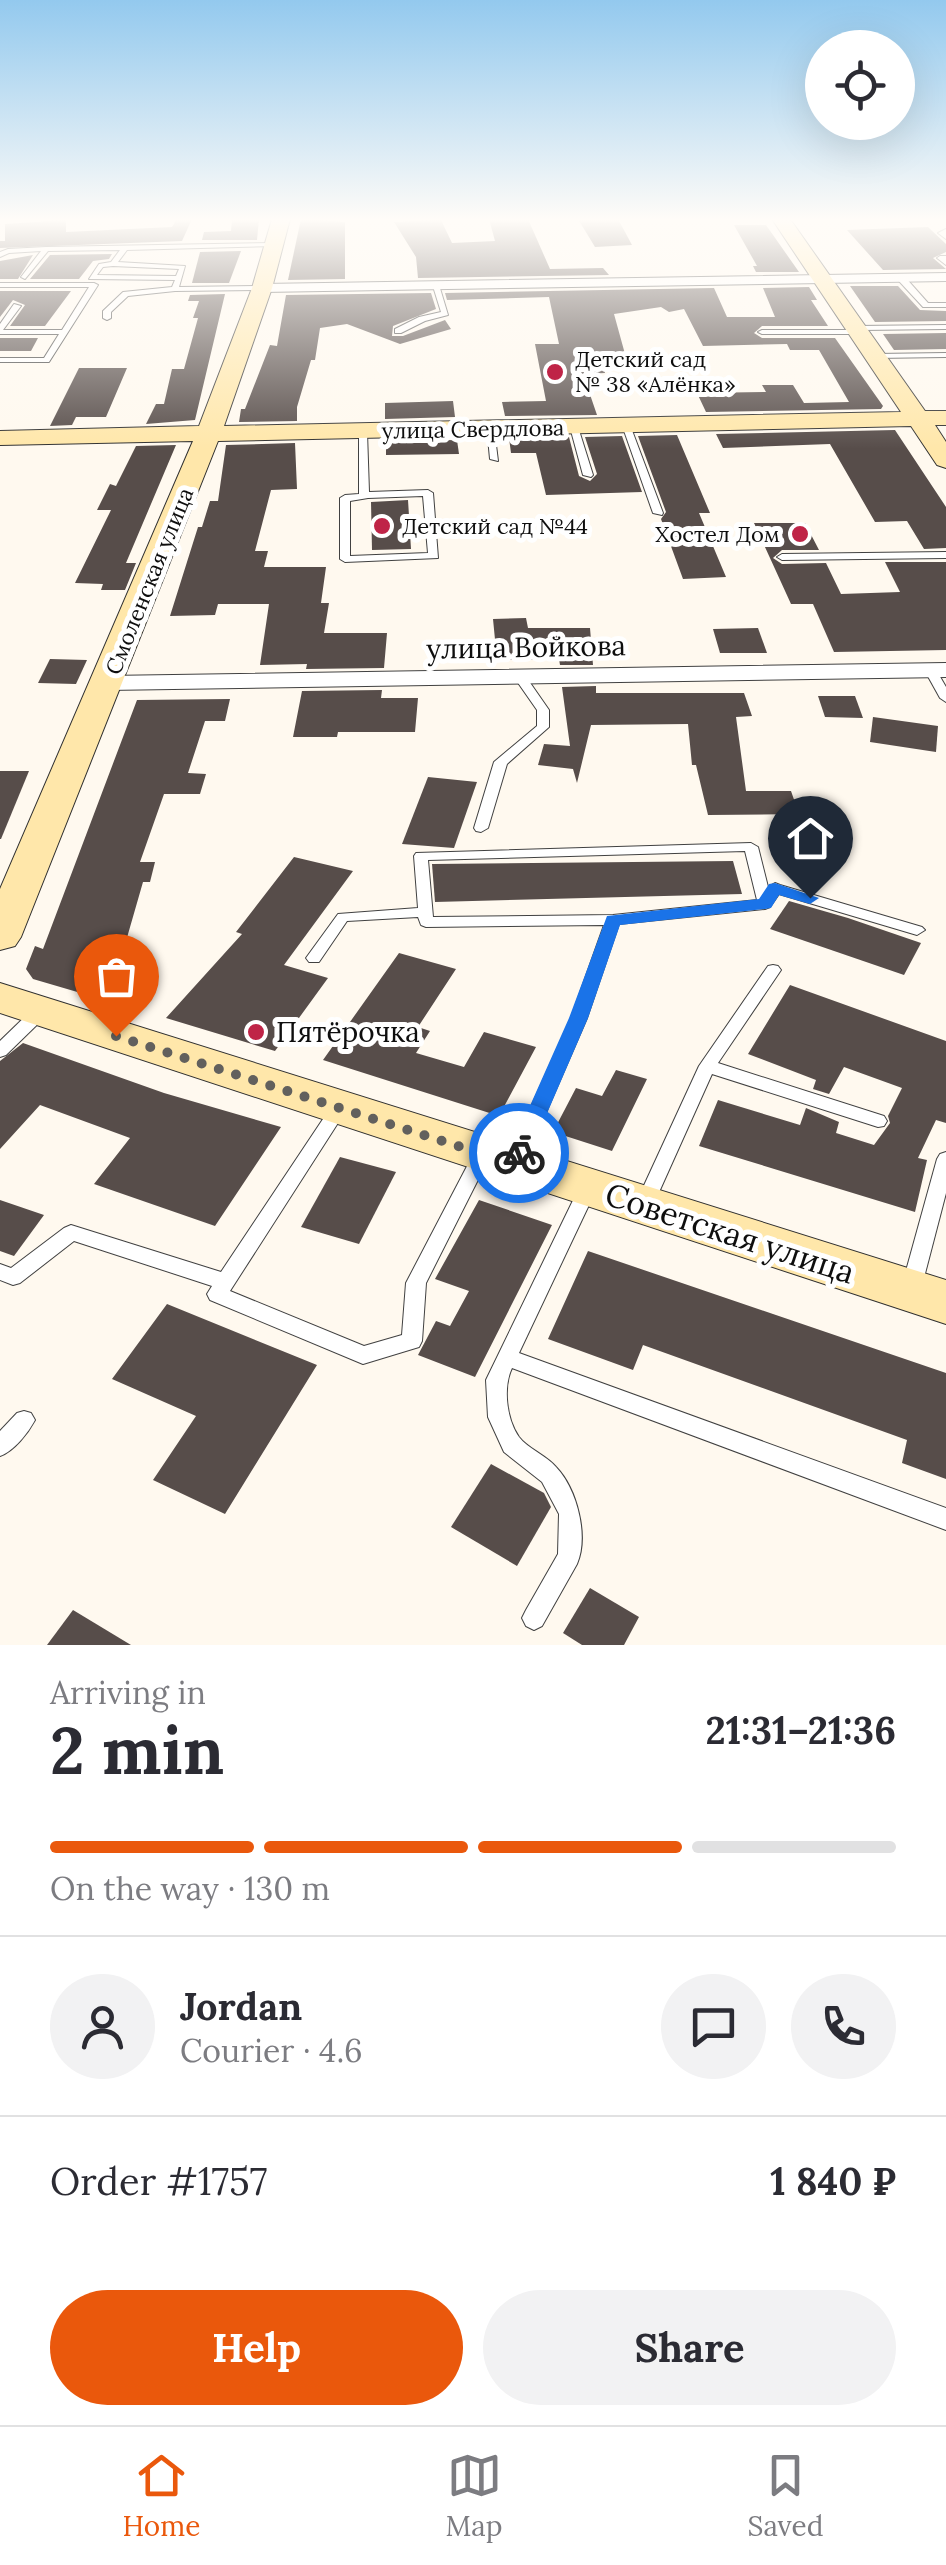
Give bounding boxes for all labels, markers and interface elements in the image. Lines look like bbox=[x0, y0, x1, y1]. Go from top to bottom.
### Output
map controls bbox=[805, 30, 915, 140]
button: locate bbox=[805, 30, 915, 140]
place label: Детский сад № 38 «Алёнка» bbox=[575, 345, 736, 398]
marker: Детский сад № 38 «Алёнка» bbox=[544, 361, 566, 383]
street label: улица Свердлова bbox=[381, 413, 565, 445]
street label: Смоленская улица bbox=[99, 483, 199, 679]
place label: Детский сад №44 bbox=[402, 512, 588, 540]
marker: Детский сад №44 bbox=[371, 515, 393, 537]
place label: Хостел Дом bbox=[655, 520, 780, 548]
marker: Хостел Дом bbox=[789, 523, 811, 545]
street label: улица Войкова bbox=[426, 627, 626, 667]
pin bbox=[768, 796, 853, 899]
icon: home bbox=[783, 811, 838, 866]
pin bbox=[74, 934, 159, 1037]
icon: bag bbox=[89, 949, 144, 1004]
place label: Пятёрочка bbox=[276, 1014, 420, 1050]
marker: Пятёрочка bbox=[245, 1021, 267, 1043]
courier bbox=[469, 1103, 569, 1203]
icon: bike bbox=[492, 1126, 547, 1181]
street label: Советская улица bbox=[600, 1173, 860, 1293]
text: Arriving in bbox=[50, 1672, 206, 1713]
text: 21:31–21:36 bbox=[706, 1706, 896, 1754]
text: 2 min bbox=[50, 1709, 224, 1792]
text: On the way · 130 m bbox=[50, 1868, 330, 1909]
button: person bbox=[50, 1974, 155, 2079]
button: chat bbox=[661, 1974, 766, 2079]
button: phone bbox=[791, 1974, 896, 2079]
text: Jordan bbox=[180, 1982, 302, 2030]
text: Courier · 4.6 bbox=[180, 2030, 362, 2071]
text: Order #1757 bbox=[50, 2157, 267, 2205]
text: 1 840 ₽ bbox=[770, 2157, 896, 2205]
button: Help bbox=[50, 2290, 463, 2405]
button: Share bbox=[483, 2290, 896, 2405]
tab: Home bbox=[123, 2448, 200, 2544]
tab: Map bbox=[446, 2448, 502, 2544]
tab: Saved bbox=[748, 2448, 823, 2544]

